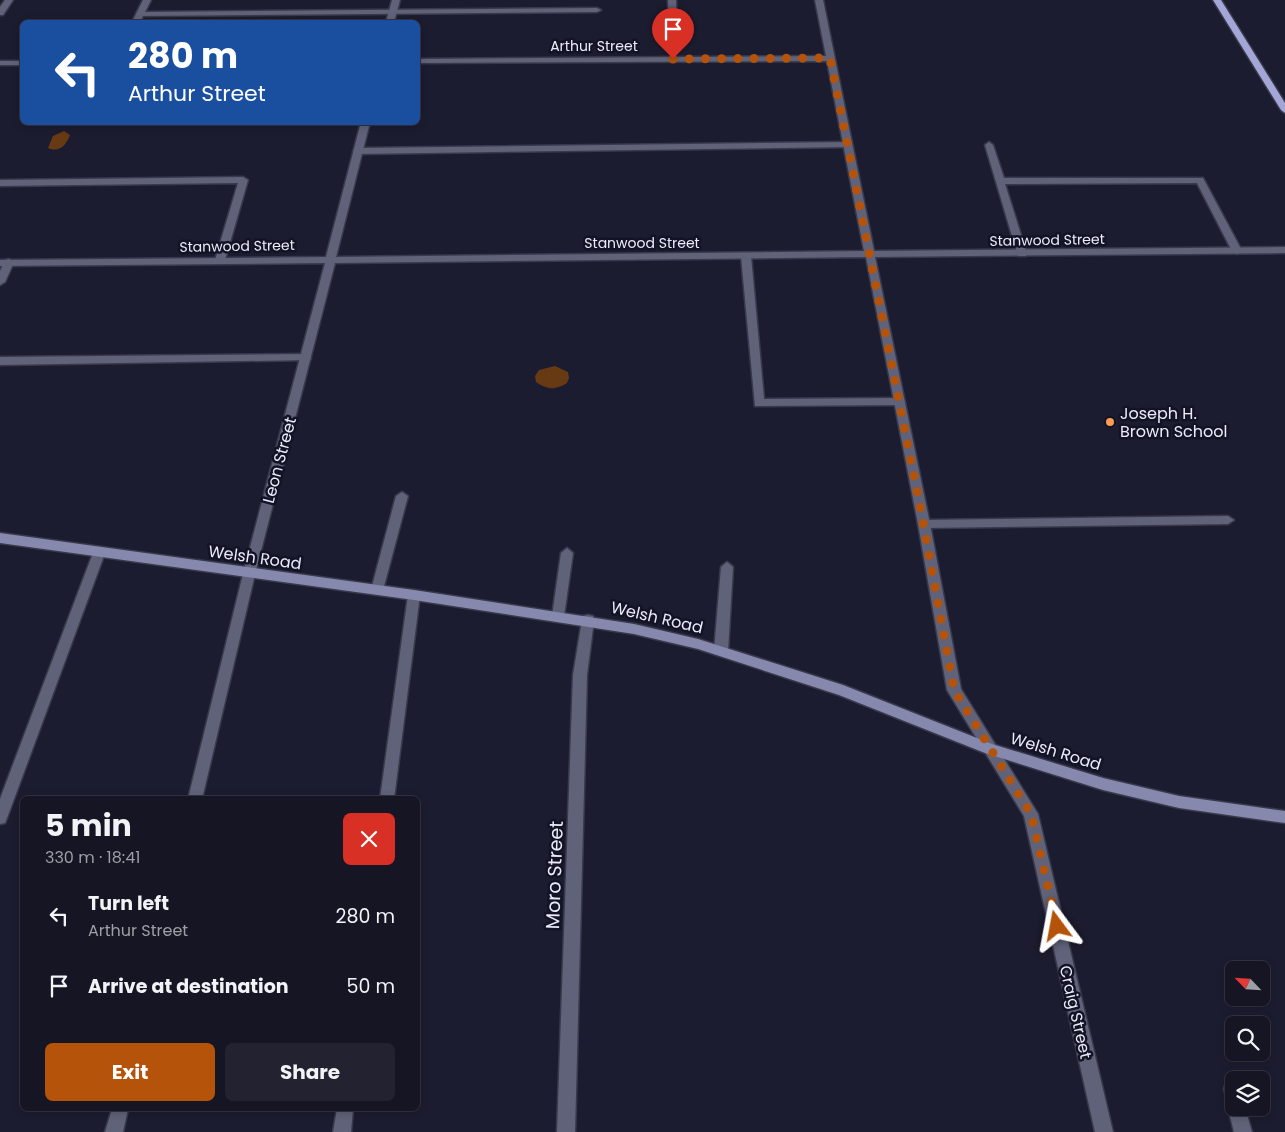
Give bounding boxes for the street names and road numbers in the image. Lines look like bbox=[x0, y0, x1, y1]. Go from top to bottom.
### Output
street label: Arthur Street bbox=[550, 36, 638, 56]
street label: Stanwood Street bbox=[989, 229, 1105, 251]
street label: Stanwood Street bbox=[584, 233, 700, 253]
street label: Stanwood Street bbox=[179, 235, 295, 257]
street label: Leon Street bbox=[257, 414, 302, 506]
street label: Welsh Road bbox=[207, 540, 303, 575]
street label: Welsh Road bbox=[609, 596, 705, 639]
street label: Welsh Road bbox=[1008, 727, 1104, 776]
street label: Moro Street bbox=[539, 820, 570, 930]
street label: Craig Street bbox=[1054, 963, 1097, 1061]

